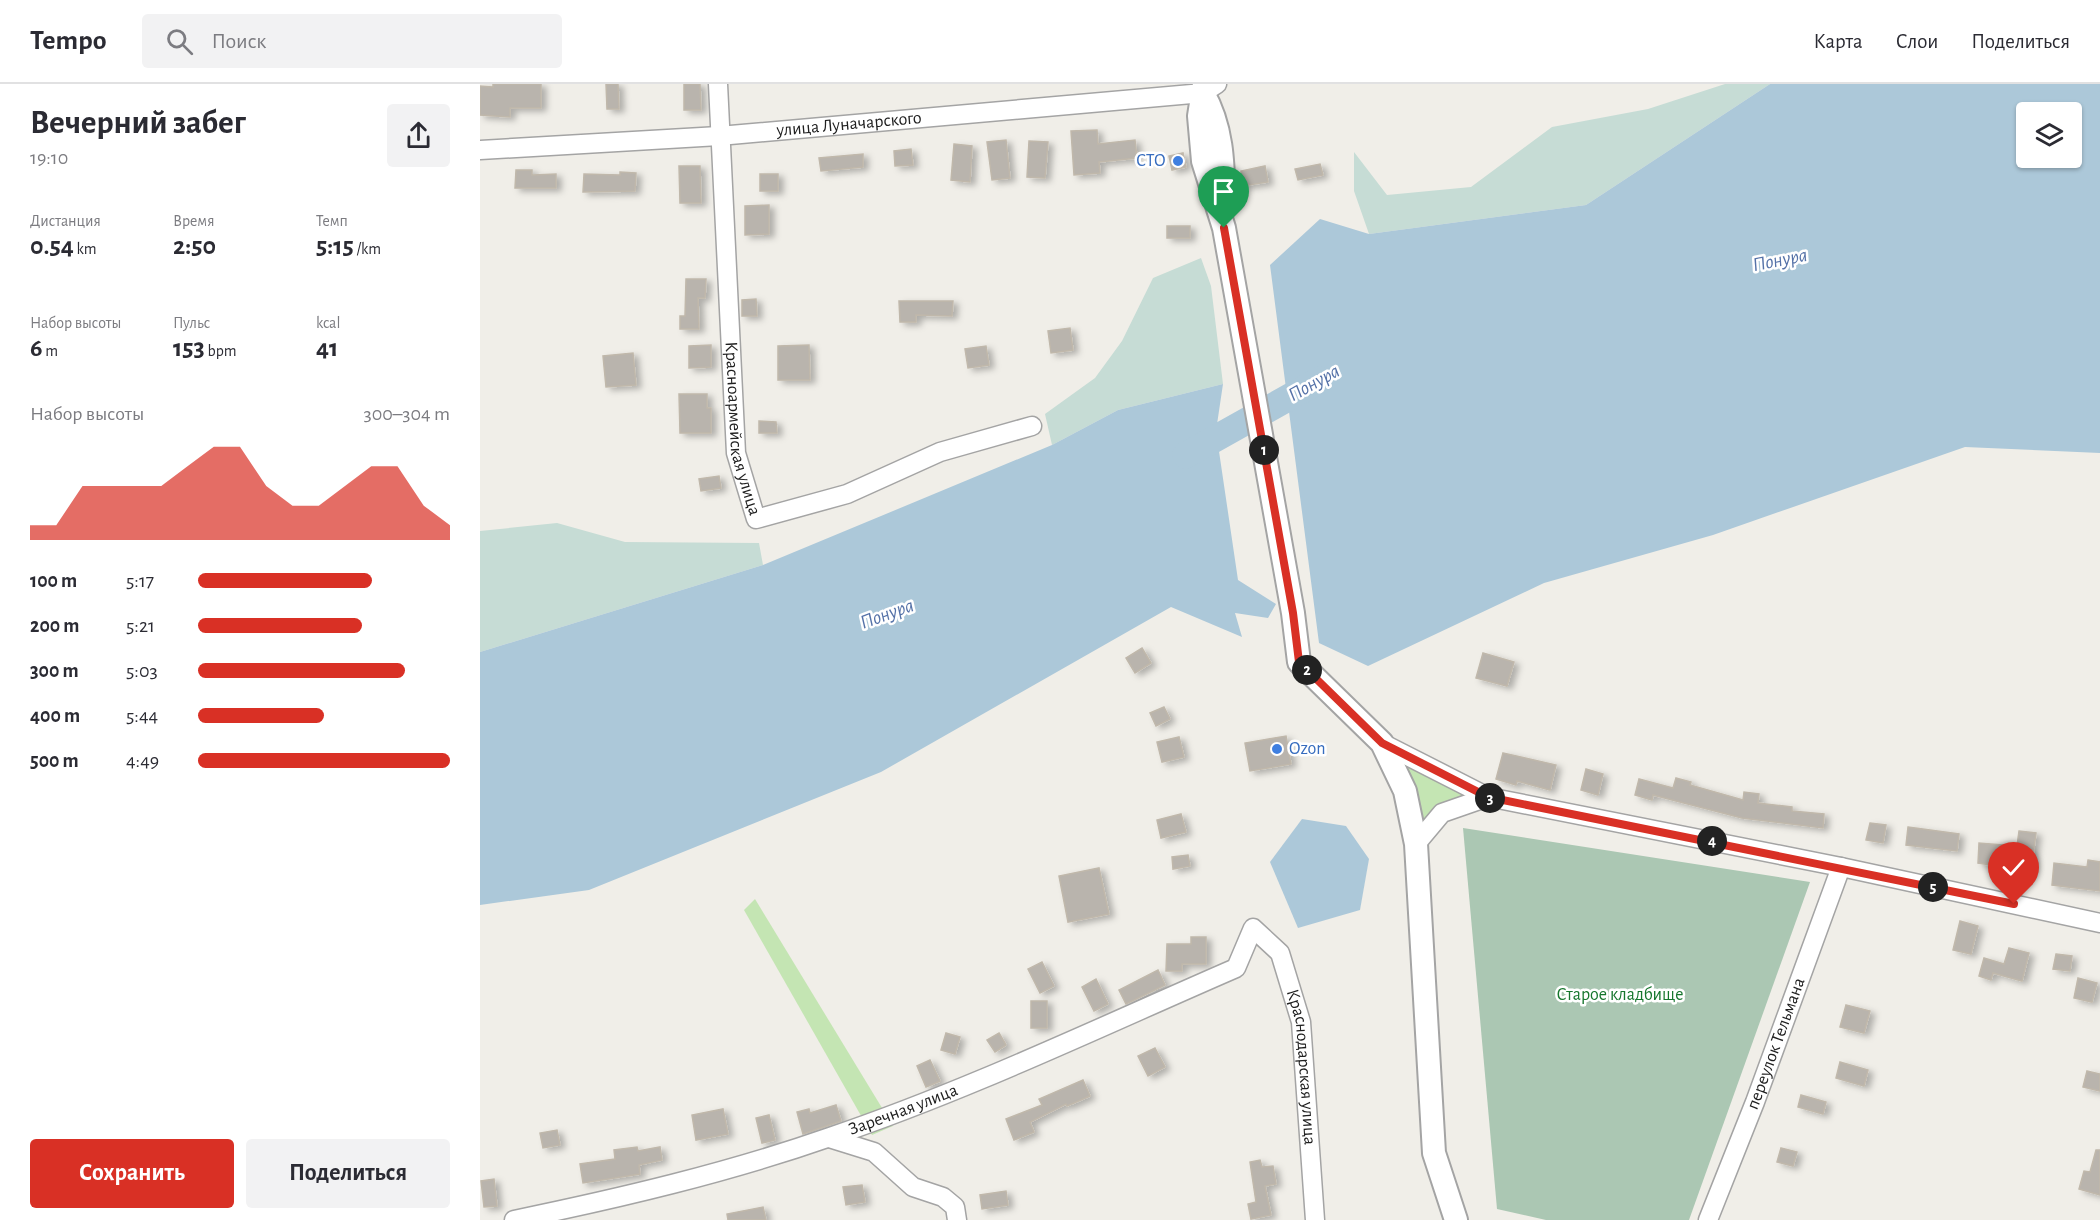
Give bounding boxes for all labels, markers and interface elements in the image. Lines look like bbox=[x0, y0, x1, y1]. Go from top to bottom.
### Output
search box bbox=[142, 14, 562, 68]
icon: search bbox=[163, 25, 196, 58]
text: Tempo bbox=[30, 27, 106, 55]
text: Поиск bbox=[211, 30, 266, 52]
text: Карта bbox=[1813, 31, 1863, 52]
text: Слои bbox=[1896, 31, 1938, 52]
text: Поделиться bbox=[1971, 31, 2070, 52]
map controls bbox=[2016, 102, 2082, 168]
button: layers bbox=[2016, 102, 2082, 168]
button: share bbox=[387, 104, 450, 167]
text: Вечерний забег bbox=[30, 107, 246, 140]
street label: улица Луначарского bbox=[775, 109, 922, 140]
text: 19:10 bbox=[30, 148, 68, 168]
place label: СТО bbox=[1136, 152, 1166, 170]
marker: СТО bbox=[1171, 154, 1185, 168]
pin bbox=[1198, 166, 1249, 228]
icon: arrive bbox=[1207, 175, 1240, 208]
text: Дистанция bbox=[30, 213, 101, 229]
text: Время bbox=[173, 213, 215, 229]
text: Темп bbox=[316, 213, 348, 229]
text: 0.54 bbox=[30, 233, 74, 259]
text: 2:50 bbox=[173, 233, 216, 259]
text: 5:15 bbox=[316, 233, 354, 259]
text: km bbox=[74, 241, 97, 257]
text: /km bbox=[354, 241, 381, 257]
water label: Понура bbox=[1751, 245, 1809, 275]
text: Набор высоты bbox=[30, 315, 121, 331]
text: Пульс bbox=[173, 315, 210, 331]
text: kcal bbox=[316, 315, 340, 331]
text: 6 bbox=[30, 335, 43, 361]
text: 153 bbox=[173, 335, 205, 361]
text: 41 bbox=[316, 335, 338, 361]
street label: Красноармейская улица bbox=[722, 341, 763, 518]
text: m bbox=[43, 343, 58, 359]
text: bpm bbox=[205, 343, 236, 359]
water label: Понура bbox=[1285, 361, 1343, 405]
text: Набор высоты bbox=[30, 404, 144, 424]
text: 300–304 m bbox=[363, 404, 450, 424]
pin: 1 bbox=[1249, 435, 1279, 465]
text: 1 bbox=[1261, 442, 1267, 458]
text: 100 m bbox=[30, 571, 77, 591]
text: 5:17 bbox=[126, 571, 154, 591]
water label: Понура bbox=[858, 595, 916, 633]
text: 200 m bbox=[30, 616, 79, 636]
text: 5:21 bbox=[126, 616, 155, 636]
pin: 2 bbox=[1292, 655, 1322, 685]
text: 300 m bbox=[30, 661, 79, 681]
text: 5:03 bbox=[126, 661, 158, 681]
text: 2 bbox=[1303, 662, 1311, 678]
text: 400 m bbox=[30, 706, 80, 726]
text: 5:44 bbox=[126, 706, 158, 726]
place label: Ozon bbox=[1289, 740, 1326, 758]
marker: Ozon bbox=[1270, 742, 1284, 756]
text: 500 m bbox=[30, 751, 79, 771]
text: 4:49 bbox=[126, 751, 159, 771]
pin: 3 bbox=[1475, 783, 1505, 813]
text: 3 bbox=[1487, 790, 1493, 806]
pin: 4 bbox=[1697, 826, 1727, 856]
text: 4 bbox=[1708, 833, 1716, 849]
pin bbox=[1988, 842, 2039, 904]
icon: check bbox=[1997, 851, 2030, 884]
pin: 5 bbox=[1918, 872, 1948, 902]
text: 5 bbox=[1930, 879, 1936, 895]
street label: переулок Тельмана bbox=[1744, 975, 1809, 1112]
park label: Старое кладбище bbox=[1557, 985, 1683, 1004]
street label: Краснодарская улица bbox=[1283, 987, 1319, 1145]
street label: Заречная улица bbox=[846, 1081, 960, 1139]
button: Сохранить bbox=[30, 1139, 234, 1208]
button: Поделиться bbox=[246, 1139, 450, 1208]

